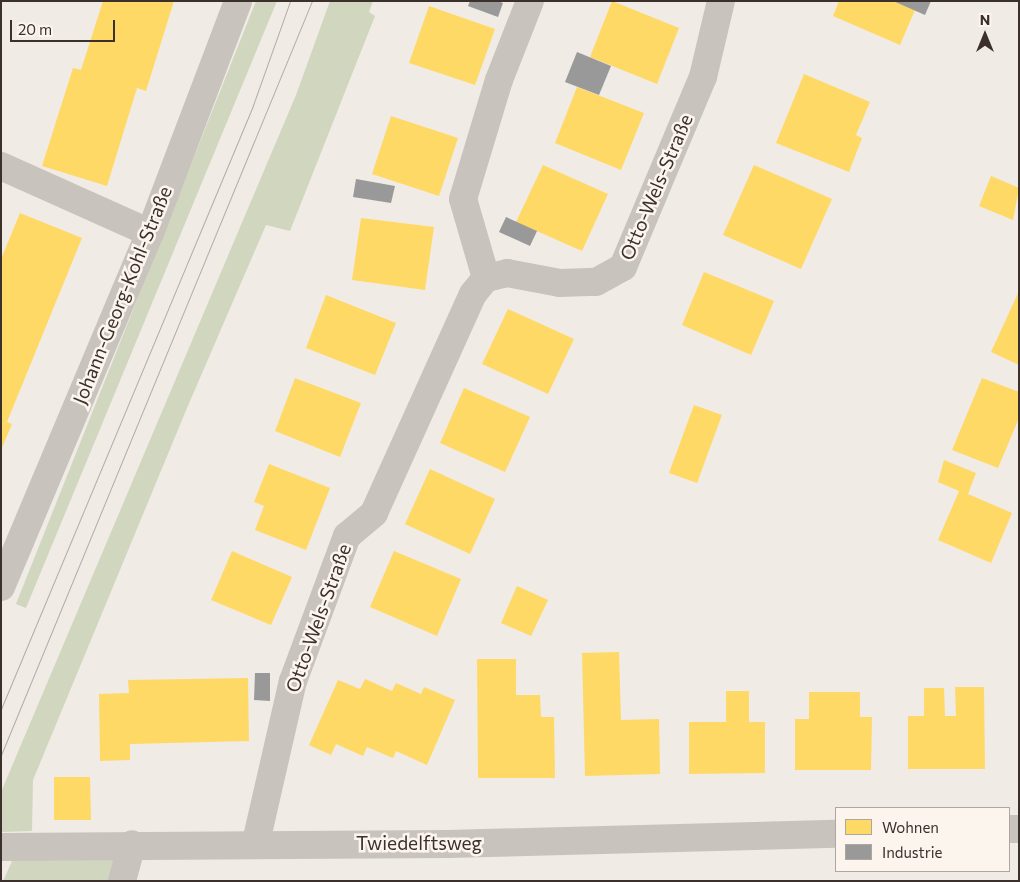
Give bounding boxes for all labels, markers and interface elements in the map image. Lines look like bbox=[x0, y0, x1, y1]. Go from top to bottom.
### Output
scale bar bbox=[12, 10, 118, 42]
north arrow bbox=[960, 10, 1010, 60]
text: N bbox=[980, 11, 990, 28]
text: 20 m bbox=[18, 20, 52, 38]
street label: Otto-Wels-Straße bbox=[615, 110, 697, 264]
street label: Johann-Georg-Kohl-Straße bbox=[68, 183, 176, 407]
street label: Otto-Wels-Straße bbox=[281, 541, 355, 695]
legend bbox=[835, 807, 1010, 872]
text: Wohnen bbox=[882, 818, 939, 836]
street label: Twiedelftsweg bbox=[356, 832, 482, 854]
text: Industrie bbox=[882, 843, 943, 861]

